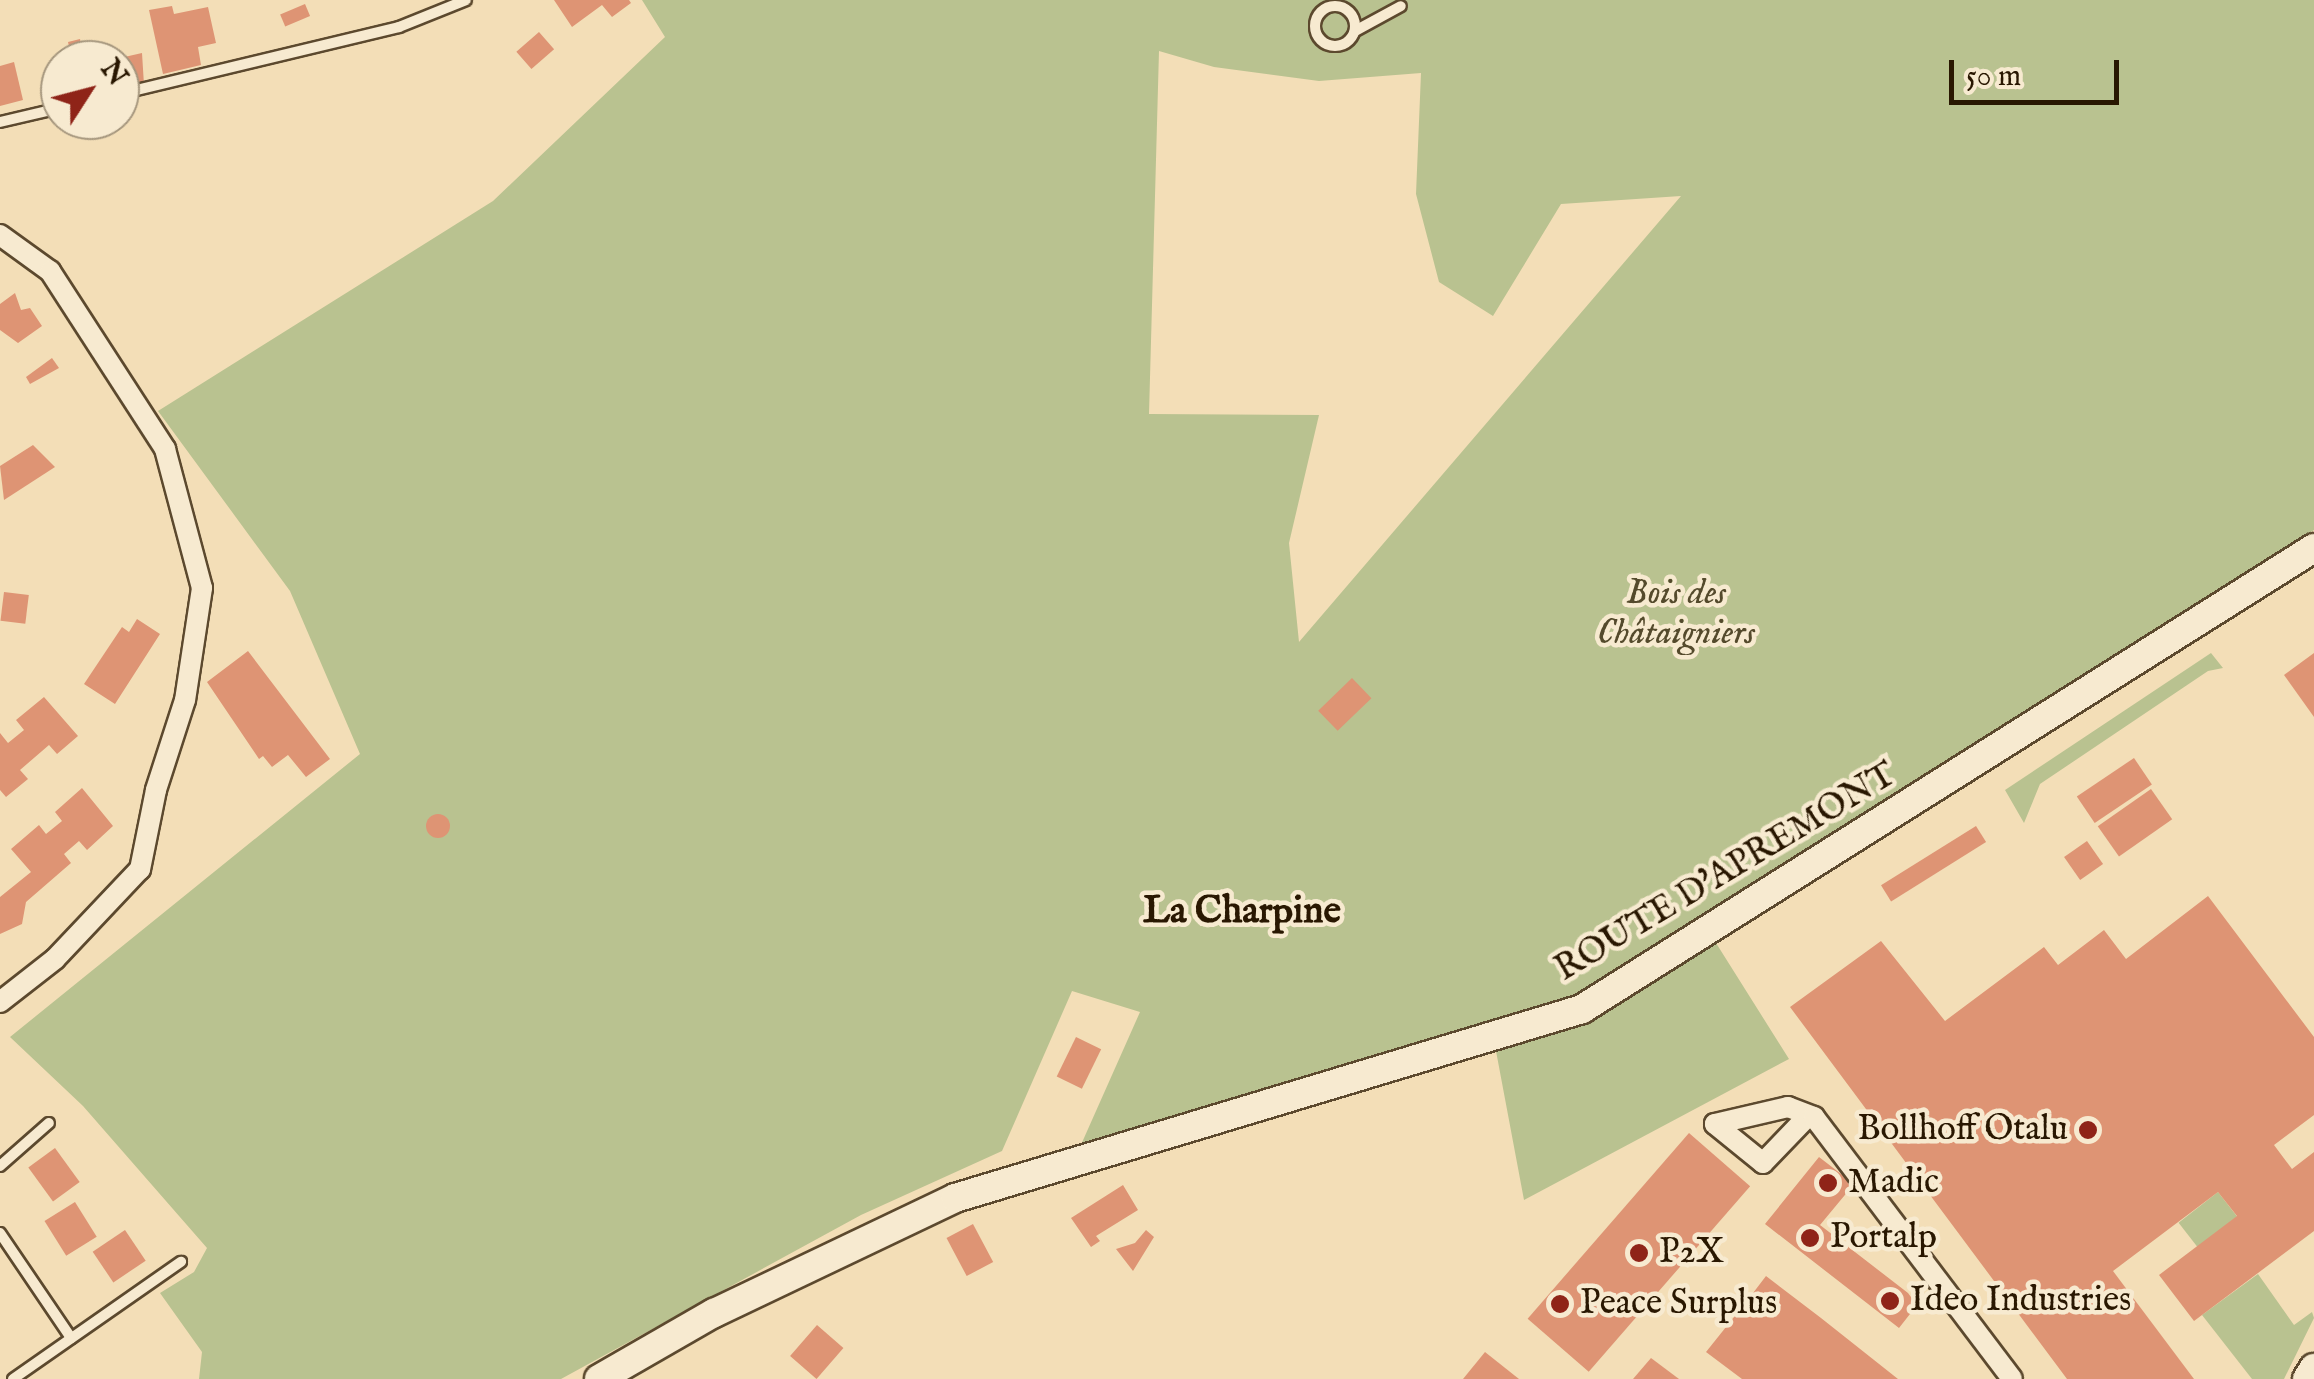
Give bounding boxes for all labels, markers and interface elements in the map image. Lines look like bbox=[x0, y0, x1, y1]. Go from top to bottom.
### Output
north arrow bbox=[40, 40, 140, 140]
scale bar bbox=[1954, 40, 2124, 102]
text: N bbox=[92, 53, 134, 93]
text: 50 m bbox=[1966, 58, 2021, 96]
park label: Bois des Châtaigniers bbox=[1597, 573, 1755, 655]
street label: ROUTE D'APREMONT bbox=[1548, 755, 1904, 991]
district label: La Charpine bbox=[1143, 890, 1341, 936]
place label: Bollhoff Otalu bbox=[1857, 1109, 2068, 1151]
marker: Bollhoff Otalu bbox=[2077, 1119, 2099, 1141]
place label: Madic bbox=[1848, 1162, 1939, 1204]
marker: Madic bbox=[1817, 1172, 1839, 1194]
place label: Portalp bbox=[1830, 1217, 1937, 1259]
marker: Portalp bbox=[1799, 1227, 1821, 1249]
place label: P2X bbox=[1659, 1232, 1724, 1274]
marker: P2X bbox=[1628, 1242, 1650, 1264]
place label: Ideo Industries bbox=[1910, 1280, 2131, 1322]
place label: Peace Surplus bbox=[1580, 1283, 1777, 1325]
marker: Ideo Industries bbox=[1879, 1290, 1901, 1312]
marker: Peace Surplus bbox=[1549, 1293, 1571, 1315]

